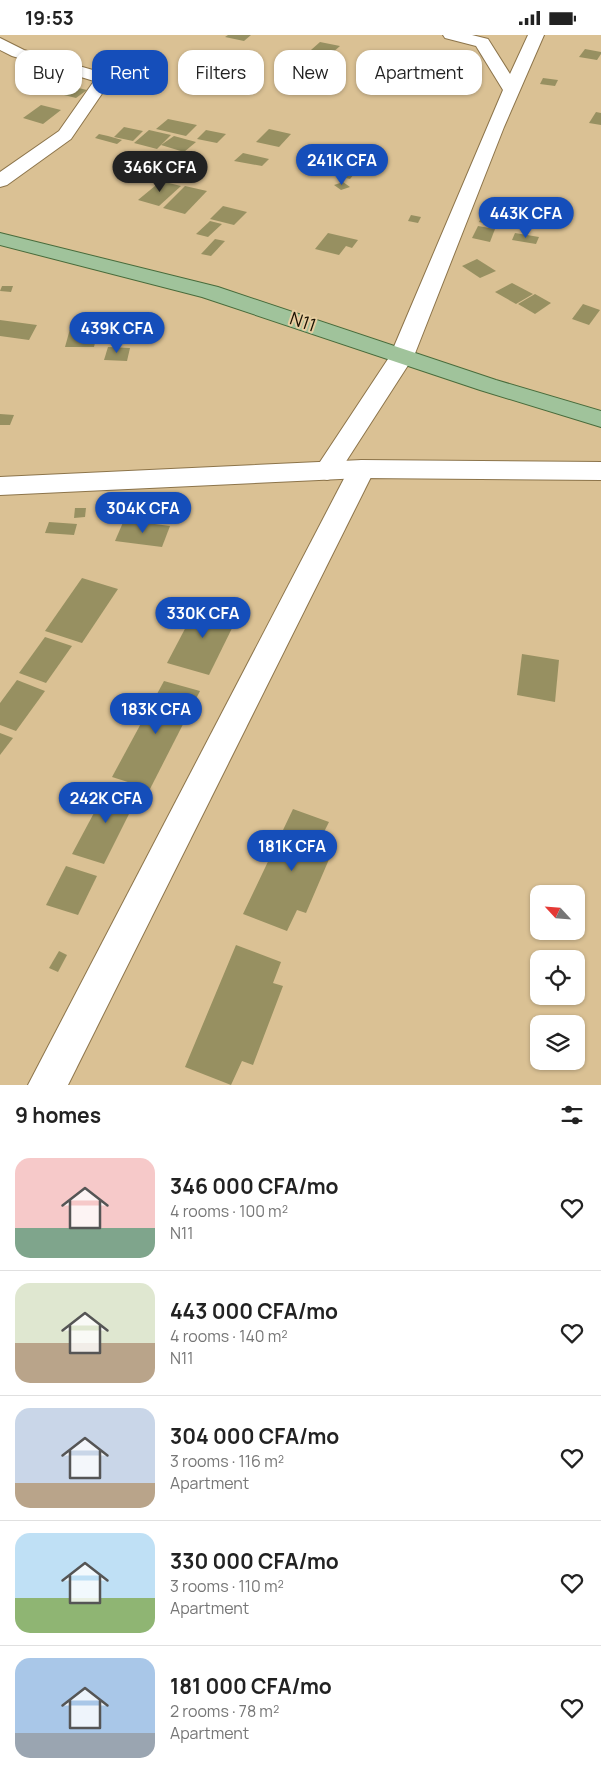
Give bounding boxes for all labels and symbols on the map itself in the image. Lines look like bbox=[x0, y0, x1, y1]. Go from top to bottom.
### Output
pin: 241K CFA bbox=[290, 143, 394, 186]
pin: 346K CFA bbox=[108, 151, 212, 193]
pin: 443K CFA bbox=[474, 197, 578, 239]
street label: N11 bbox=[287, 305, 320, 337]
pin: 439K CFA bbox=[65, 311, 169, 354]
pin: 304K CFA bbox=[91, 491, 195, 534]
pin: 330K CFA bbox=[151, 597, 255, 639]
pin: 183K CFA bbox=[104, 693, 208, 735]
pin: 242K CFA bbox=[54, 781, 158, 824]
pin: 181K CFA bbox=[240, 829, 344, 872]
north arrow bbox=[530, 885, 585, 940]

